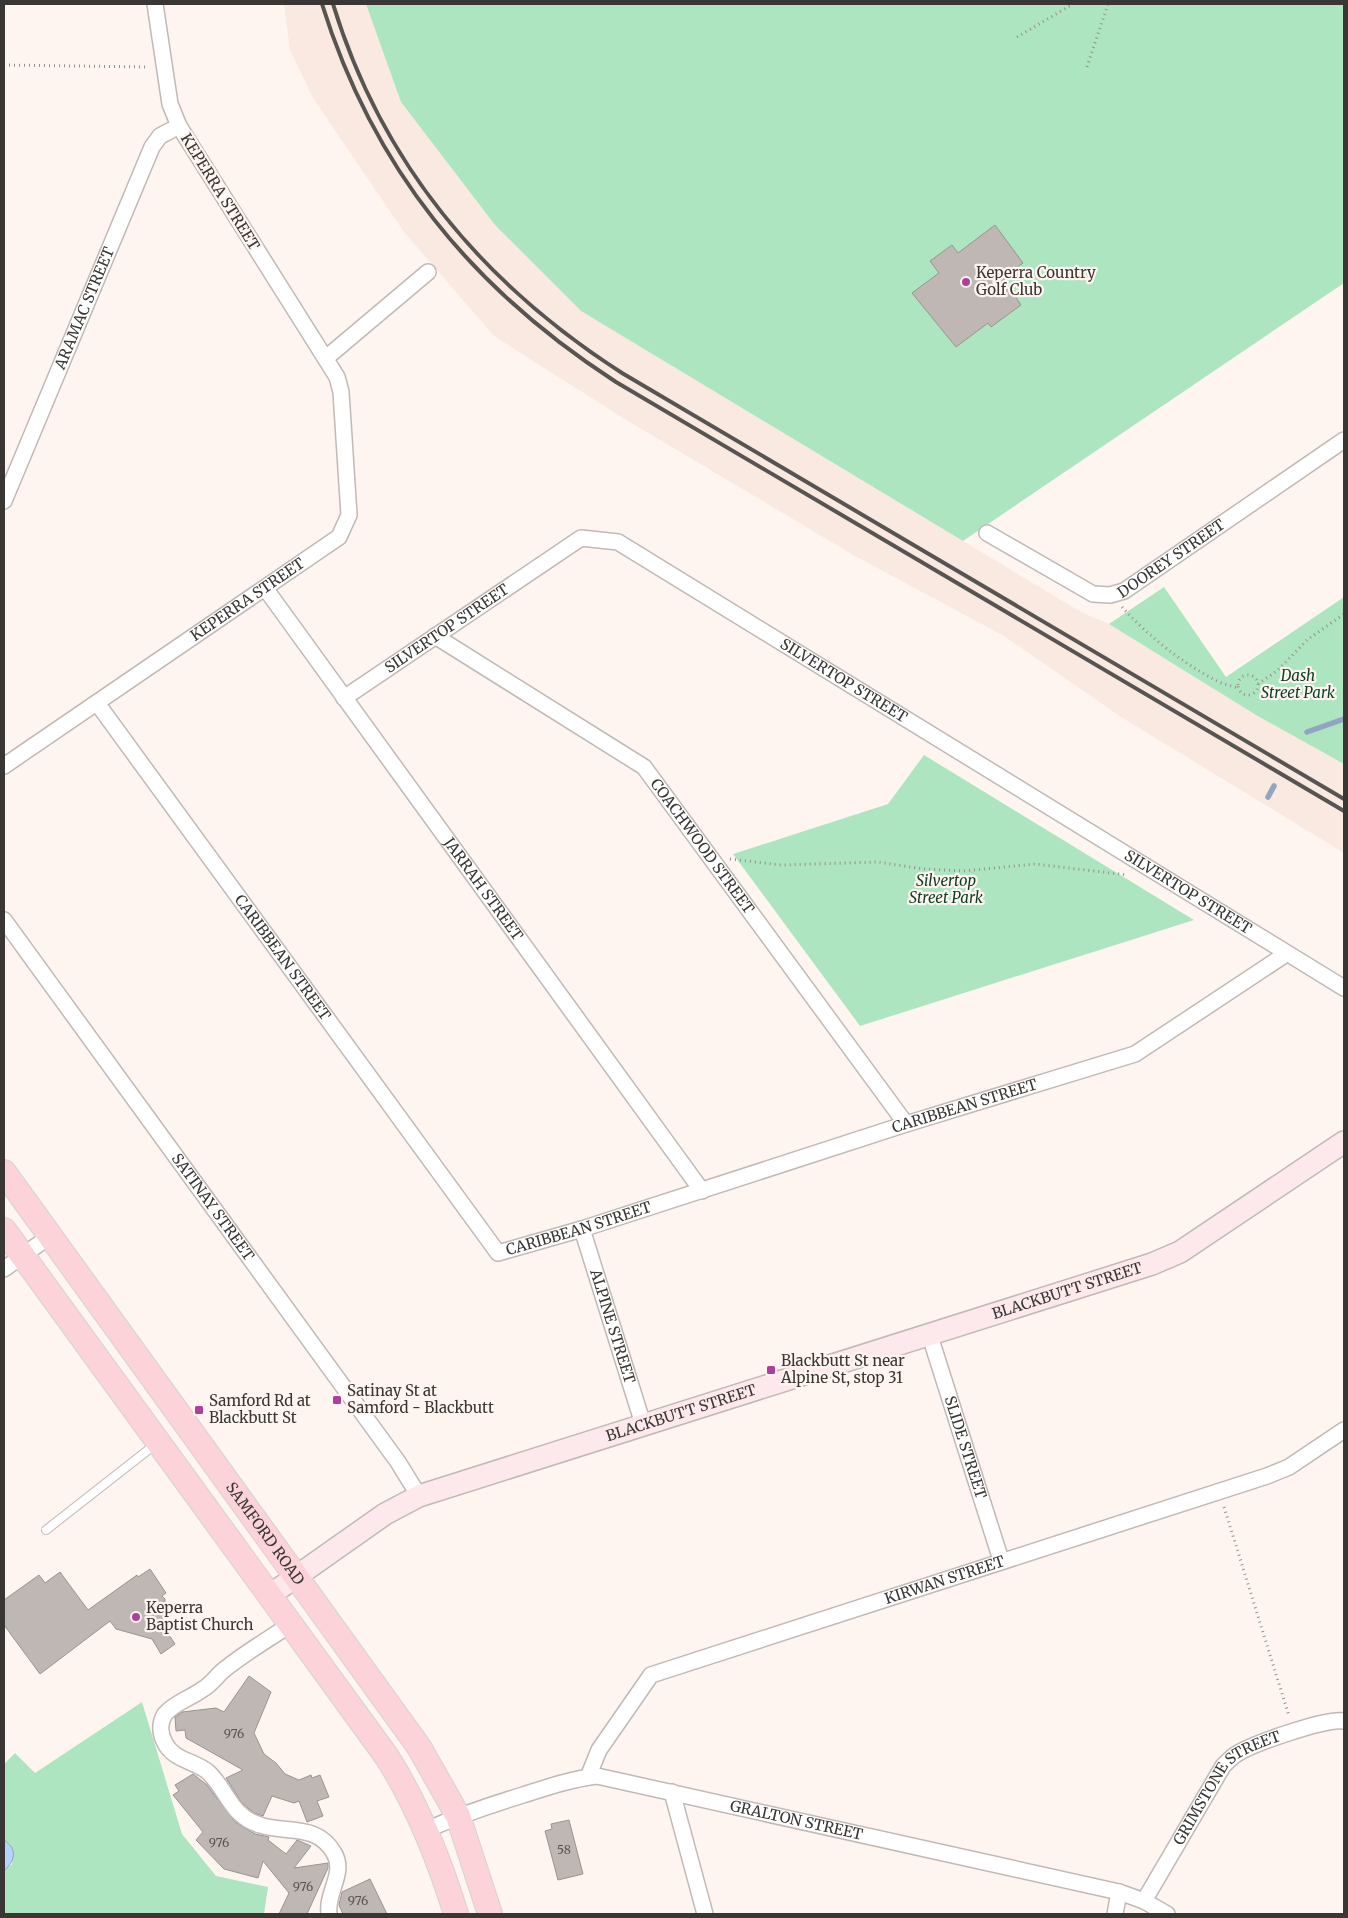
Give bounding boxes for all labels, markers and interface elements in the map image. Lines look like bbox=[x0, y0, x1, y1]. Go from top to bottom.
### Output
street label: KEPERRA STREET bbox=[177, 130, 264, 254]
street label: ARAMAC STREET bbox=[50, 244, 118, 373]
place label: Keperra Country Golf Club bbox=[976, 263, 1096, 299]
marker: Keperra Country Golf Club bbox=[960, 276, 972, 288]
street label: DOOREY STREET bbox=[1113, 514, 1229, 602]
street label: KEPERRA STREET bbox=[187, 553, 308, 645]
street label: SILVERTOP STREET bbox=[381, 579, 513, 677]
street label: SILVERTOP STREET bbox=[777, 634, 911, 727]
park label: Dash Street Park bbox=[1261, 666, 1336, 702]
street label: COACHWOOD STREET bbox=[647, 775, 759, 918]
street label: JARRAH STREET bbox=[440, 833, 528, 945]
street label: SILVERTOP STREET bbox=[1121, 845, 1256, 938]
park label: Silvertop Street Park bbox=[909, 871, 984, 907]
street label: CARIBBEAN STREET bbox=[231, 891, 335, 1024]
street label: CARIBBEAN STREET bbox=[889, 1074, 1040, 1137]
street label: SATINAY STREET bbox=[168, 1149, 259, 1265]
street label: CARIBBEAN STREET bbox=[504, 1197, 654, 1259]
street label: BLACKBUTT STREET bbox=[990, 1258, 1145, 1323]
street label: ALPINE STREET bbox=[586, 1266, 640, 1386]
place label: Blackbutt St near Alpine St, stop 31 bbox=[780, 1351, 905, 1387]
marker: Blackbutt St near Alpine St, stop 31 bbox=[765, 1364, 777, 1376]
street label: BLACKBUTT STREET bbox=[604, 1380, 759, 1445]
place label: Satinay St at Samford - Blackbutt bbox=[347, 1381, 494, 1417]
place label: Samford Rd at Blackbutt St bbox=[209, 1391, 311, 1427]
marker: Satinay St at Samford - Blackbutt bbox=[331, 1394, 343, 1406]
street label: SLIDE STREET bbox=[941, 1394, 991, 1501]
marker: Samford Rd at Blackbutt St bbox=[193, 1404, 205, 1416]
street label: SAMFORD ROAD bbox=[222, 1478, 309, 1588]
street label: KIRWAN STREET bbox=[882, 1551, 1007, 1608]
place label: Keperra Baptist Church bbox=[146, 1598, 253, 1634]
marker: Keperra Baptist Church bbox=[130, 1611, 142, 1623]
house number: 976 bbox=[224, 1726, 244, 1741]
street label: GRIMSTONE STREET bbox=[1169, 1726, 1283, 1848]
street label: GRALTON STREET bbox=[728, 1796, 865, 1844]
house number: 976 bbox=[209, 1835, 229, 1850]
house number: 58 bbox=[557, 1842, 571, 1857]
house number: 976 bbox=[293, 1879, 313, 1894]
house number: 976 bbox=[348, 1893, 368, 1908]

